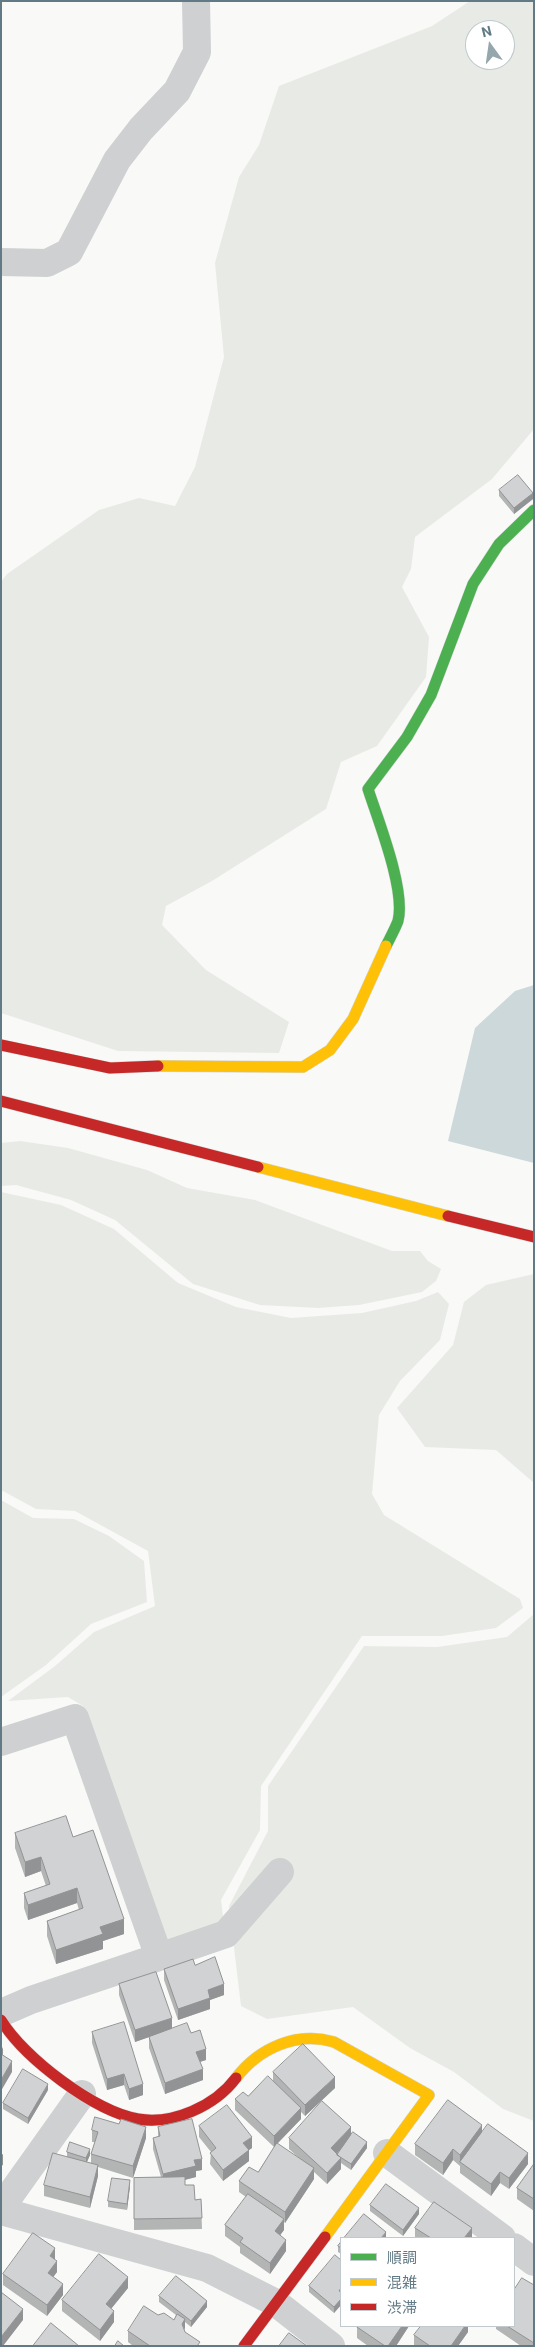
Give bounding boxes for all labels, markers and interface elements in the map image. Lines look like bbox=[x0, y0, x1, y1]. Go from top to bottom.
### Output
north arrow bbox=[465, 20, 515, 70]
text: N bbox=[480, 22, 493, 40]
legend bbox=[340, 2237, 515, 2327]
text: 順調 bbox=[387, 2249, 417, 2267]
text: 混雑 bbox=[387, 2274, 417, 2292]
text: 渋滞 bbox=[387, 2299, 417, 2317]

